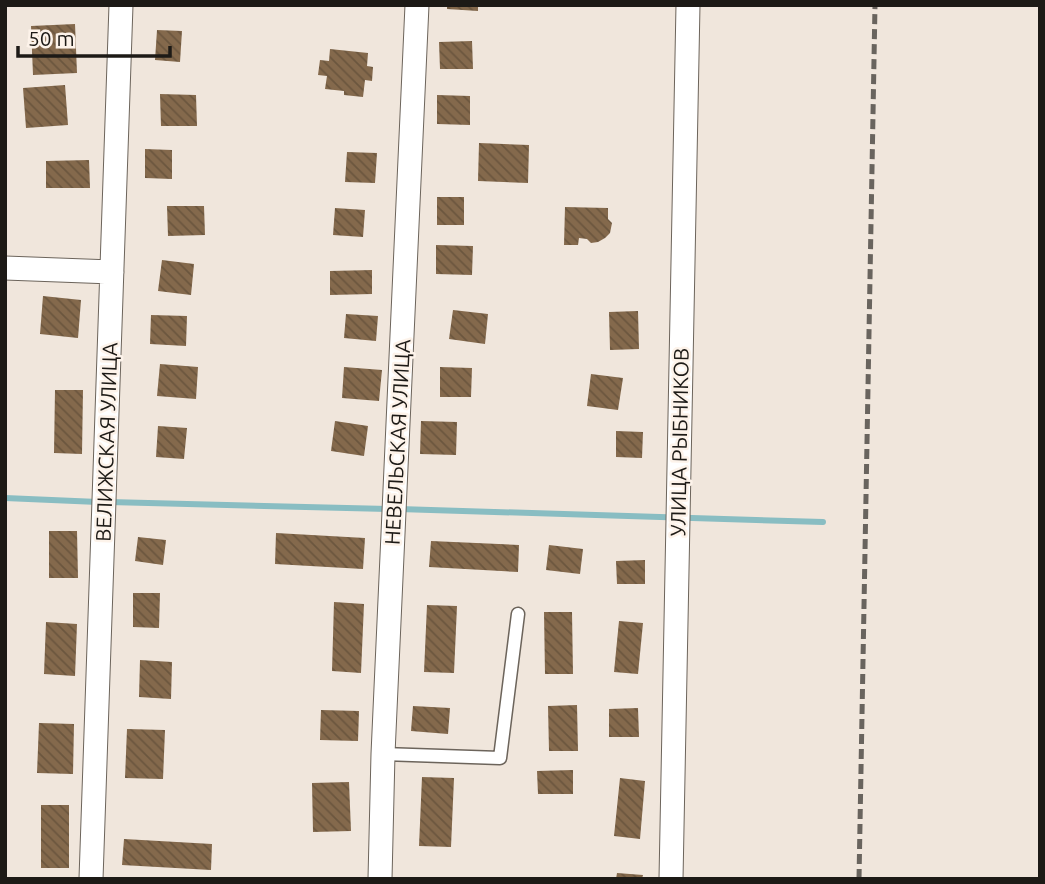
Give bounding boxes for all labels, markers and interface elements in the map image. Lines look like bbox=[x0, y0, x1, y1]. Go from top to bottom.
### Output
scale bar bbox=[18, 14, 170, 58]
text: 50 m bbox=[28, 26, 75, 50]
street label: НЕВЕЛЬСКАЯ УЛИЦА bbox=[380, 338, 414, 546]
street label: ВЕЛИЖСКАЯ УЛИЦА bbox=[91, 341, 121, 542]
street label: УЛИЦА РЫБНИКОВ bbox=[665, 348, 693, 536]

